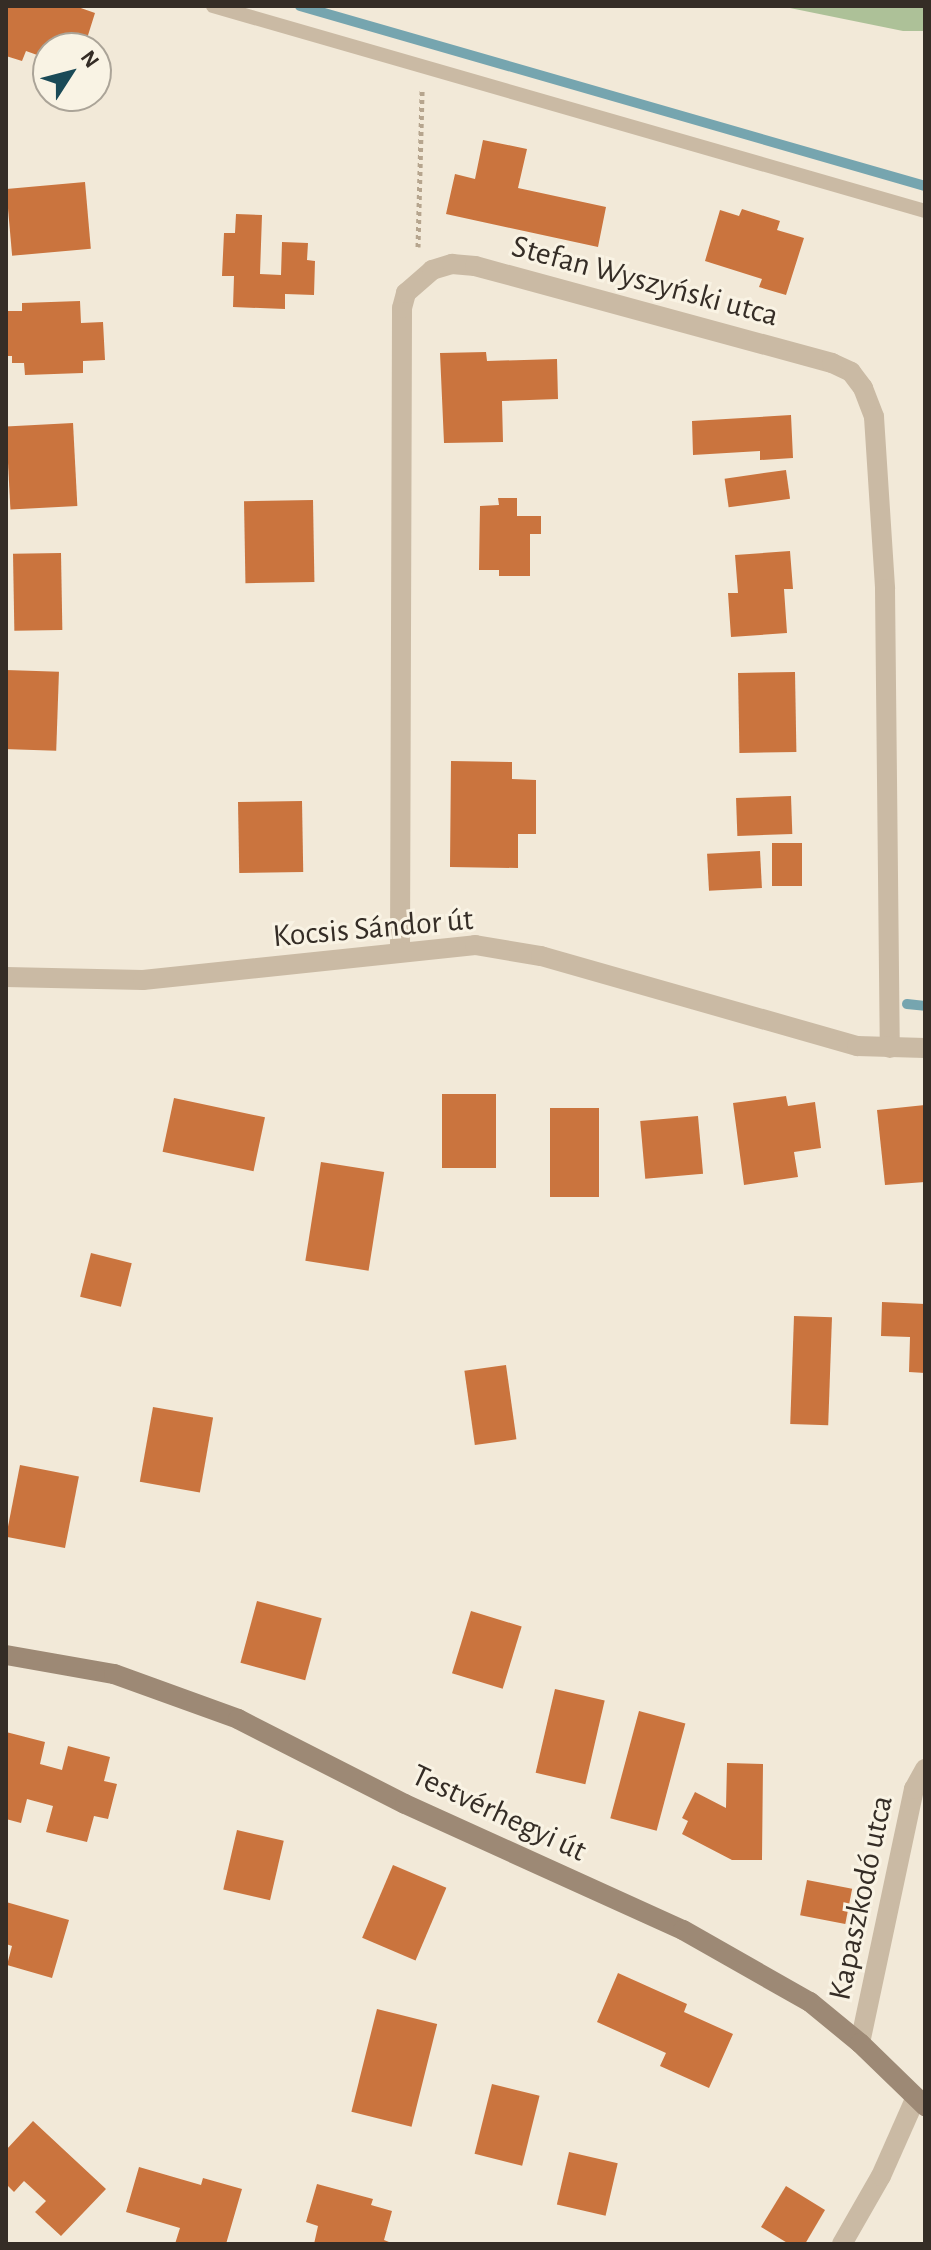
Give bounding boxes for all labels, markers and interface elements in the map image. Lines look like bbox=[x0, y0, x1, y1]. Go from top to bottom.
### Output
north arrow bbox=[32, 32, 112, 112]
text: N bbox=[76, 46, 103, 72]
street label: Stefan Wyszyński utca bbox=[508, 227, 782, 335]
street label: Kocsis Sándor út bbox=[271, 900, 475, 956]
street label: Testvérhegyi út bbox=[405, 1756, 593, 1870]
street label: Kapaszkodó utca bbox=[821, 1792, 901, 2004]

